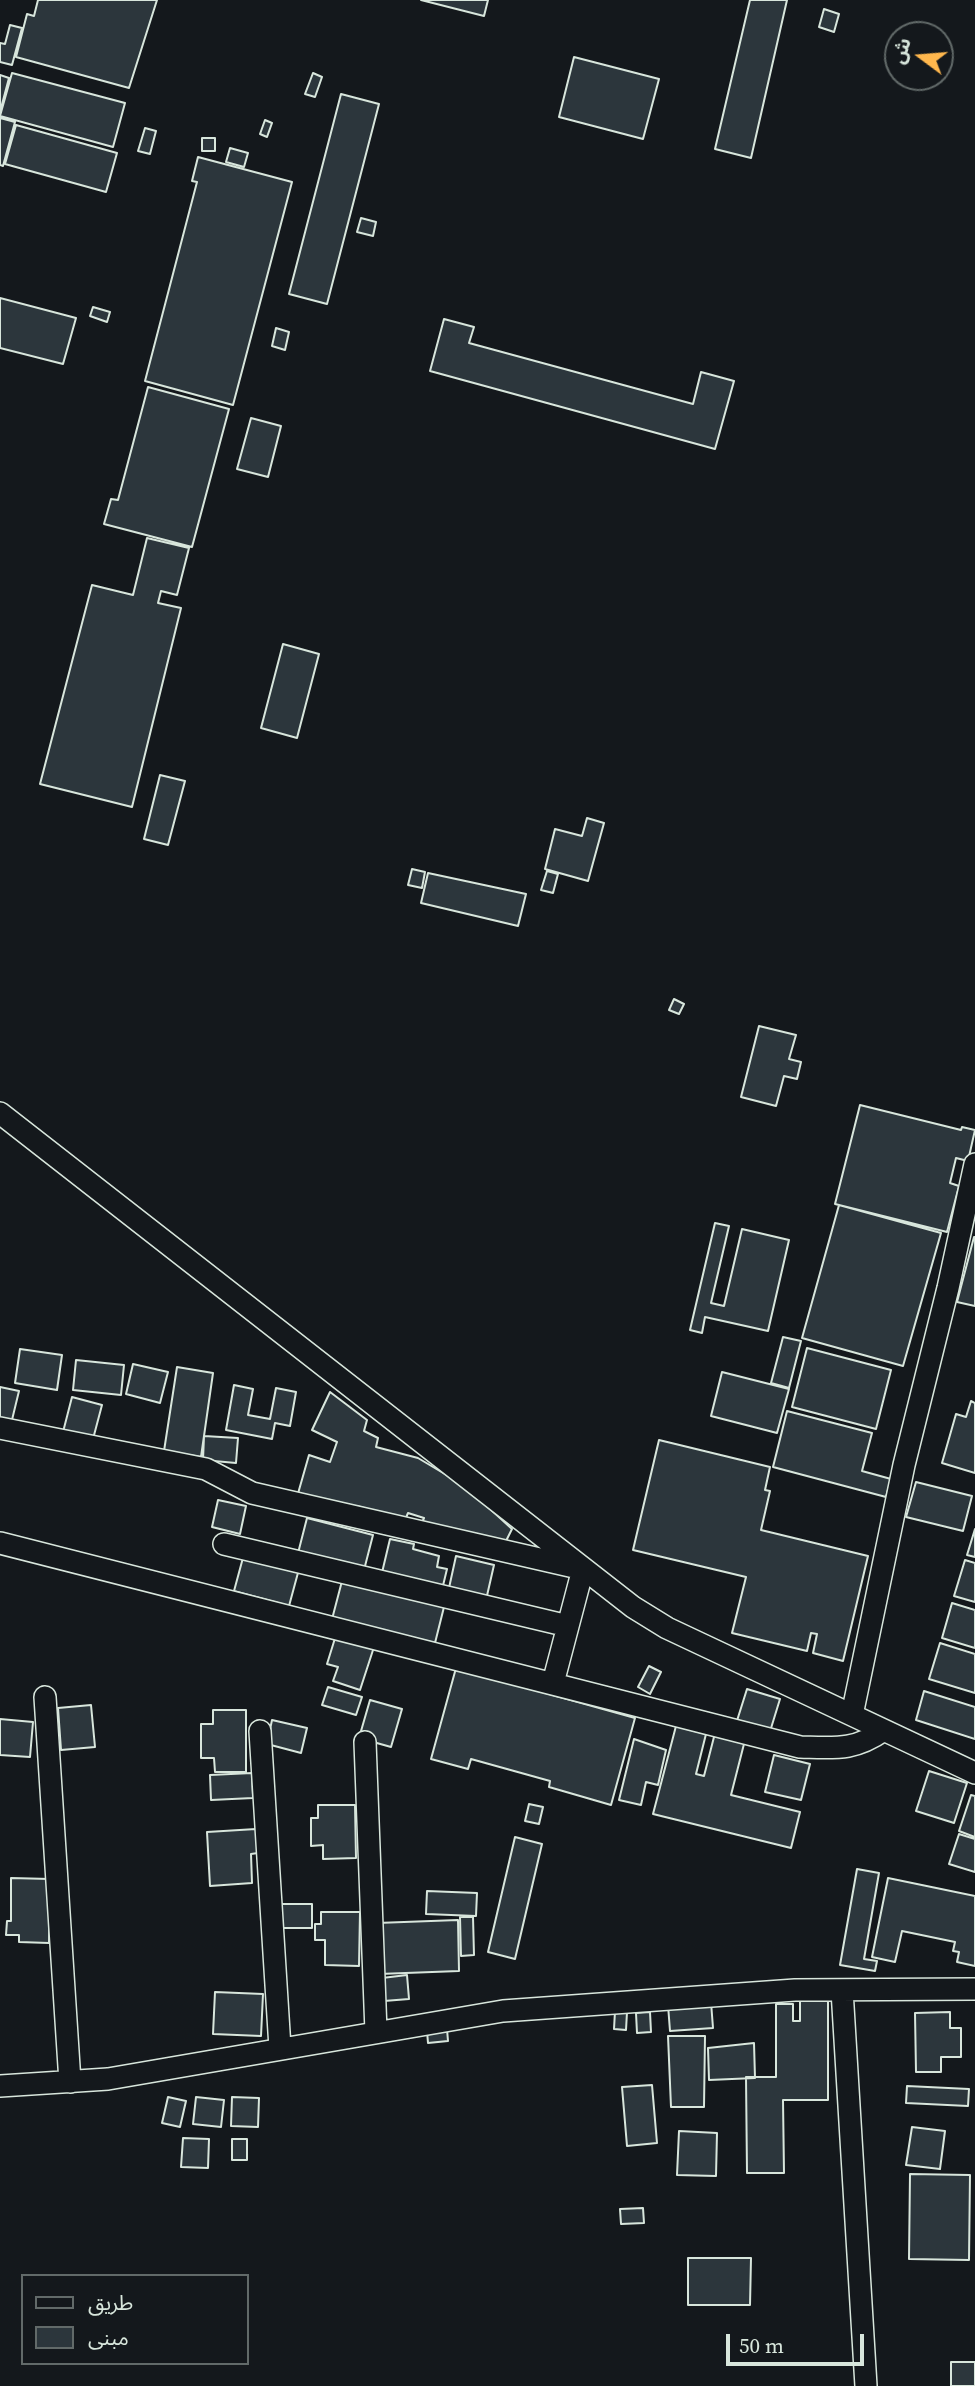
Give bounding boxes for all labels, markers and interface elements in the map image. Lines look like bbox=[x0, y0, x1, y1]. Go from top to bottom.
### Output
north arrow bbox=[884, 21, 954, 91]
text: ش bbox=[885, 35, 917, 67]
legend bbox=[21, 2274, 248, 2365]
text: طريق bbox=[88, 2288, 133, 2317]
scale bar bbox=[730, 2320, 868, 2364]
text: مبنى bbox=[88, 2323, 129, 2352]
text: 50 m bbox=[739, 2331, 784, 2360]

